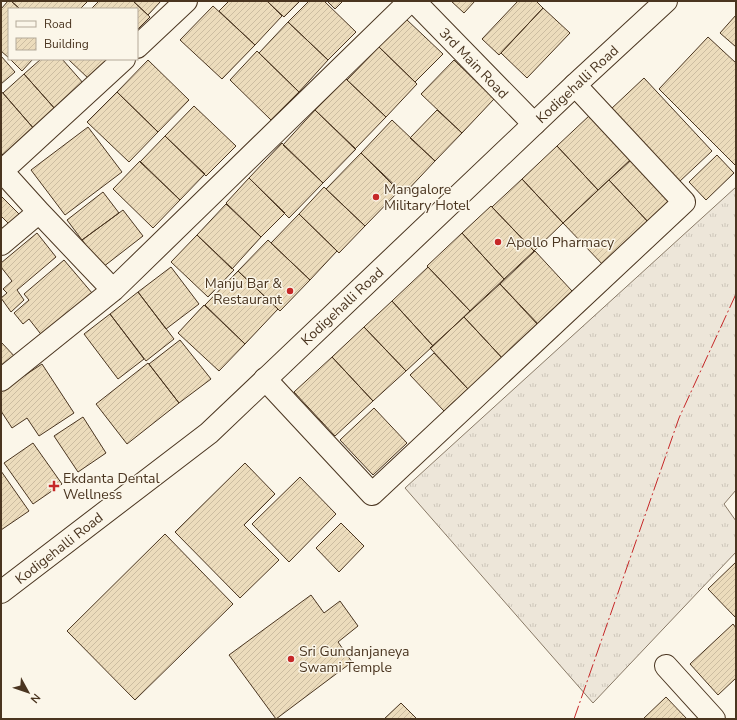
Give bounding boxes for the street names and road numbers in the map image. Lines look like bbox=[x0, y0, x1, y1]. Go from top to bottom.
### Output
street label: 3rd Main Road bbox=[435, 24, 512, 103]
street label: Kodigehalli Road bbox=[532, 41, 623, 128]
street label: Kodigehalli Road bbox=[297, 263, 388, 350]
street label: Kodigehalli Road bbox=[11, 508, 107, 589]

